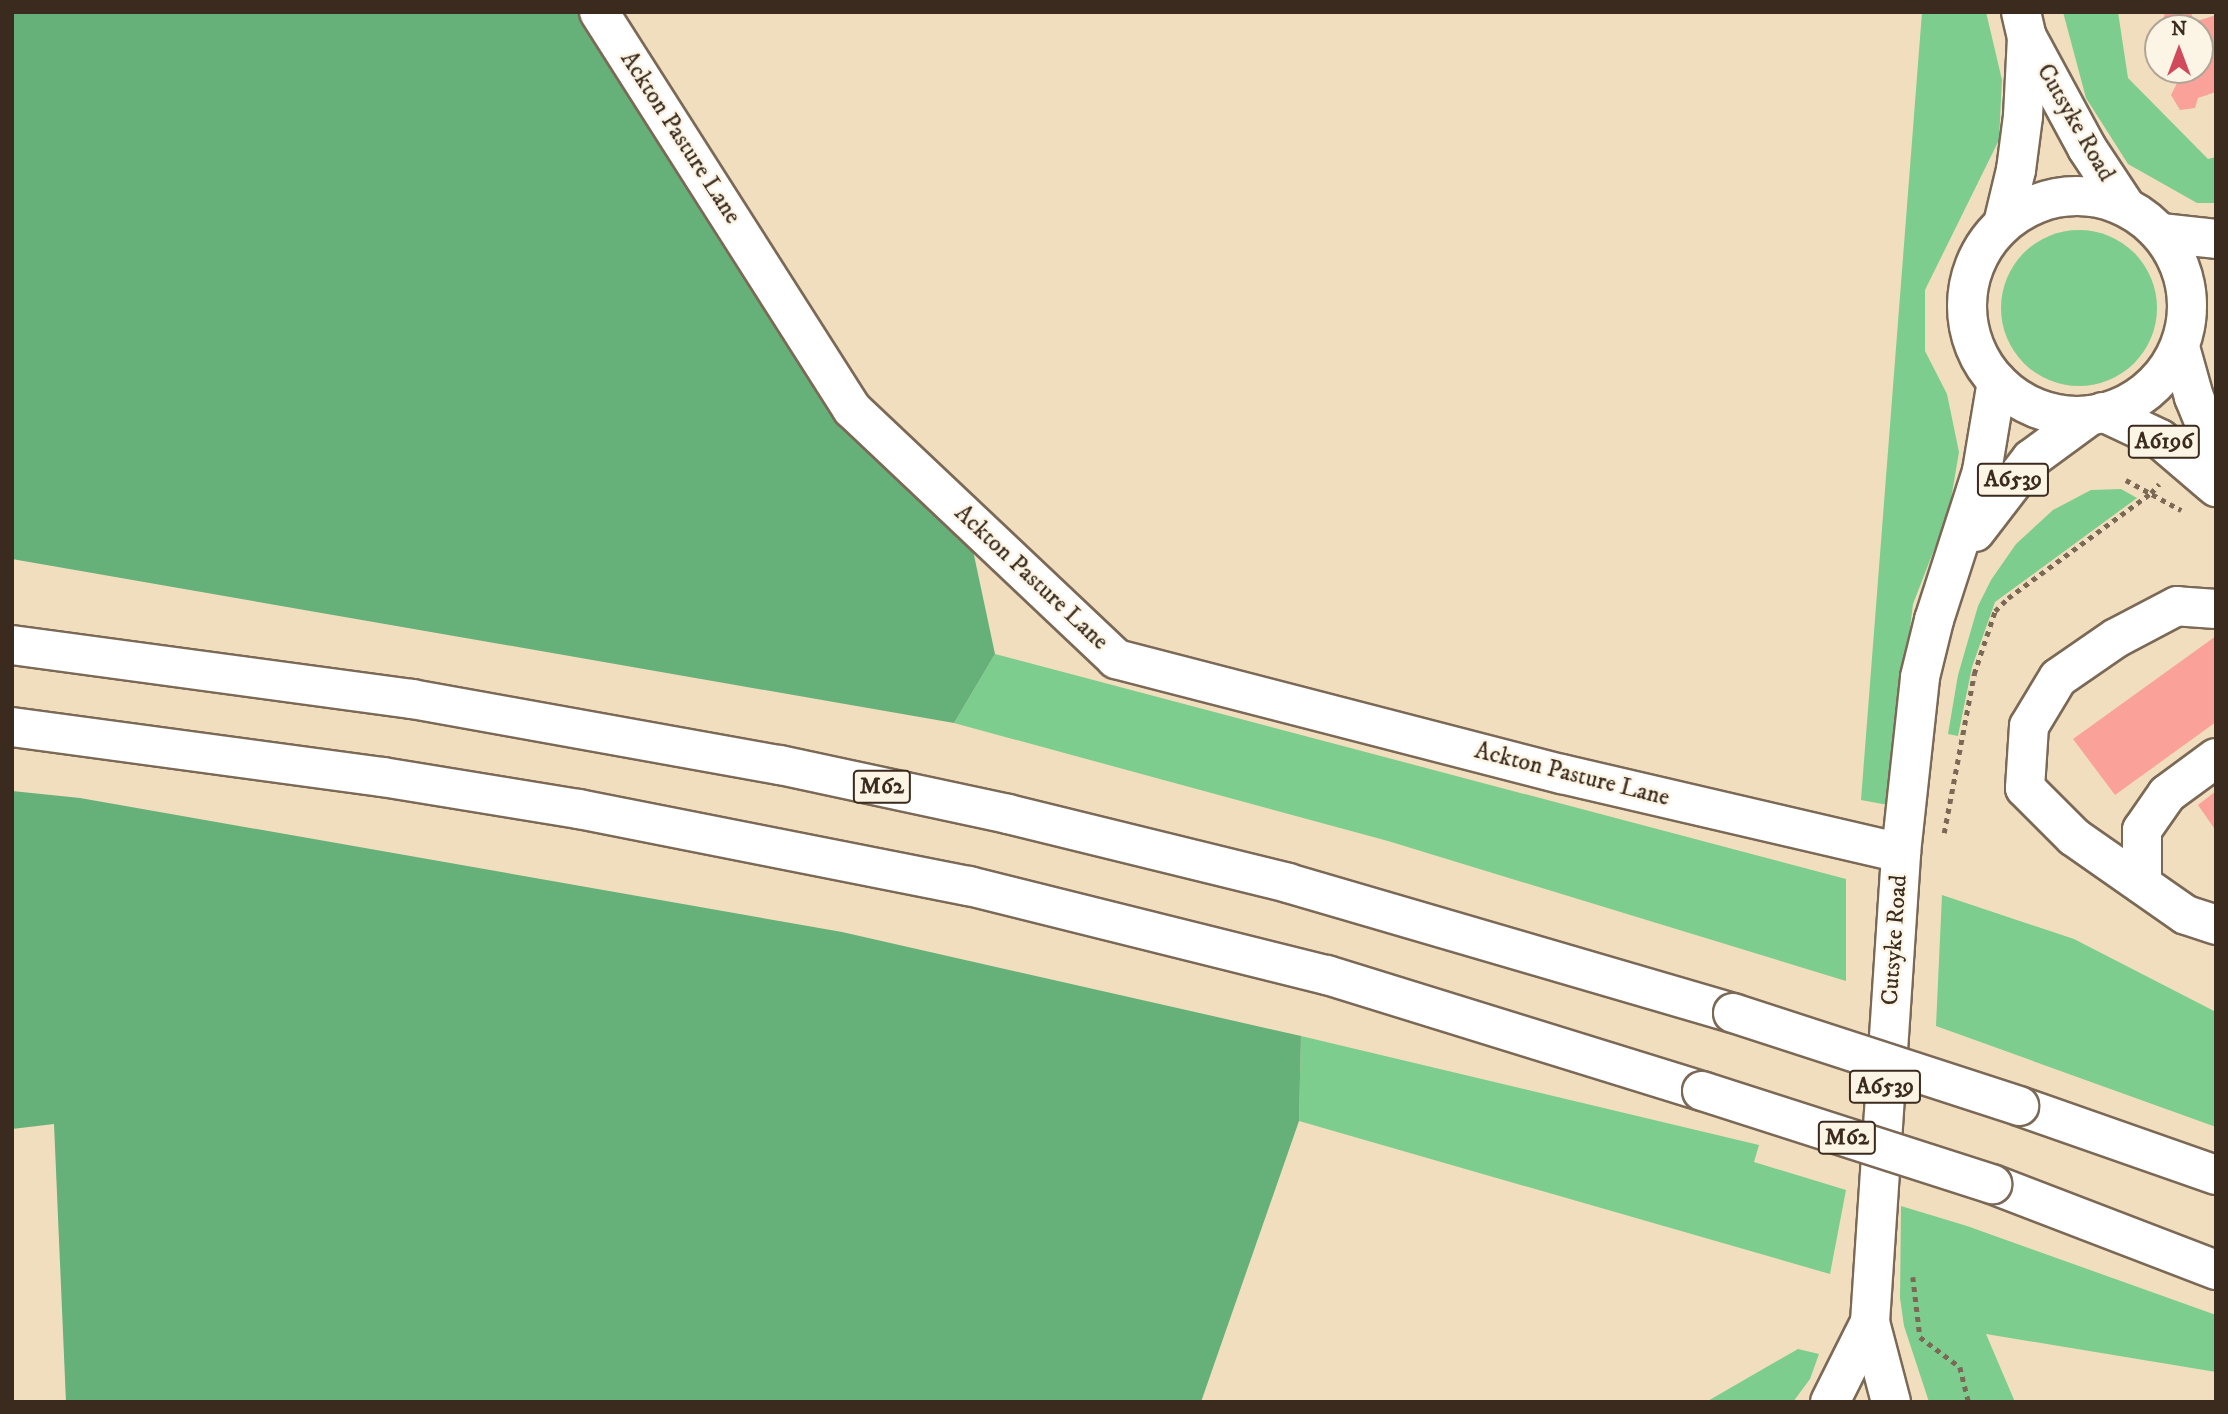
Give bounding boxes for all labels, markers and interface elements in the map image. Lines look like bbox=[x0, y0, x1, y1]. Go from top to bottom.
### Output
north arrow bbox=[2144, 14, 2214, 84]
text: N bbox=[2171, 18, 2187, 41]
street label: Ackton Pasture Lane bbox=[614, 46, 746, 230]
street label: Cutsyke Road bbox=[2030, 59, 2120, 187]
road number: A6196 bbox=[2127, 422, 2201, 462]
road number: A6539 bbox=[1976, 460, 2050, 500]
street label: Ackton Pasture Lane bbox=[948, 499, 1114, 657]
street label: Ackton Pasture Lane bbox=[1472, 737, 1672, 813]
road number: M62 bbox=[852, 768, 912, 806]
street label: Cutsyke Road bbox=[1876, 874, 1914, 1006]
road number: A6539 bbox=[1848, 1068, 1922, 1106]
road number: M62 bbox=[1817, 1119, 1877, 1158]

